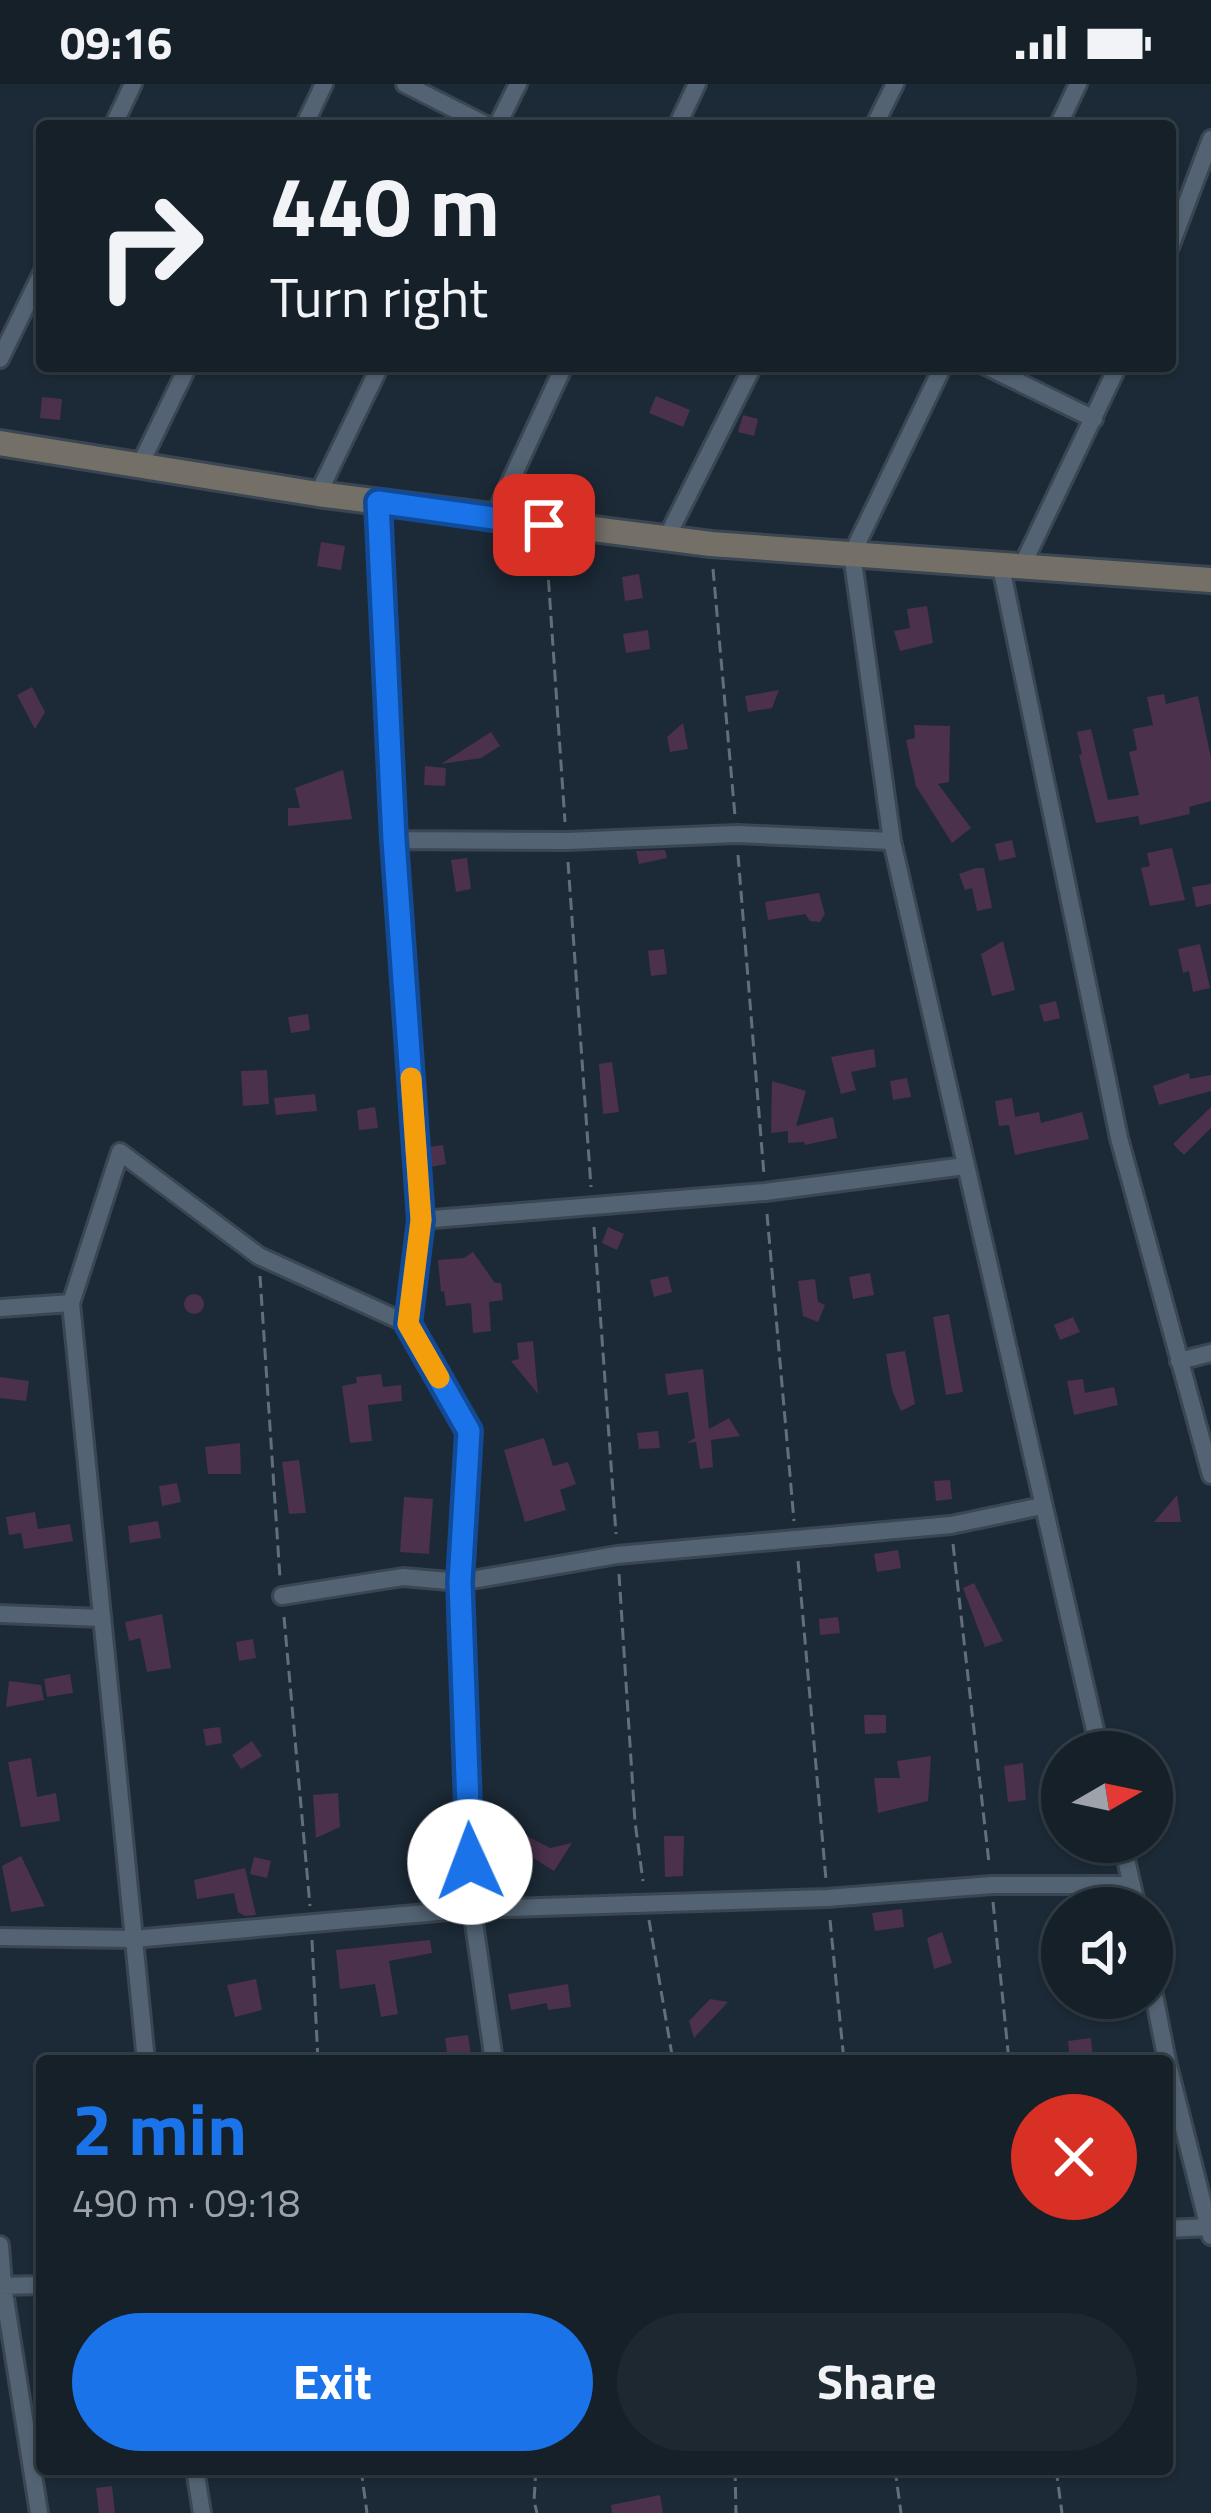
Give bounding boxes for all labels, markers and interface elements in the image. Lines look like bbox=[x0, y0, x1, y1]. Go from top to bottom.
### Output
text: 09:16 bbox=[60, 8, 172, 76]
text: 440 m bbox=[270, 141, 500, 269]
icon: right bbox=[72, 168, 228, 324]
text: Turn right bbox=[270, 256, 488, 338]
pin bbox=[493, 474, 595, 576]
icon: arrive bbox=[511, 492, 577, 558]
north arrow bbox=[1041, 1731, 1173, 1863]
map controls bbox=[1041, 1731, 1173, 2019]
position arrow bbox=[407, 1799, 533, 1925]
button: sound bbox=[1041, 1887, 1173, 2019]
text: 2 min bbox=[72, 2073, 247, 2183]
button: close bbox=[1011, 2094, 1137, 2220]
text: 490 m · 09:18 bbox=[72, 2173, 300, 2232]
button: Exit bbox=[72, 2313, 593, 2451]
button: Share bbox=[617, 2313, 1137, 2451]

